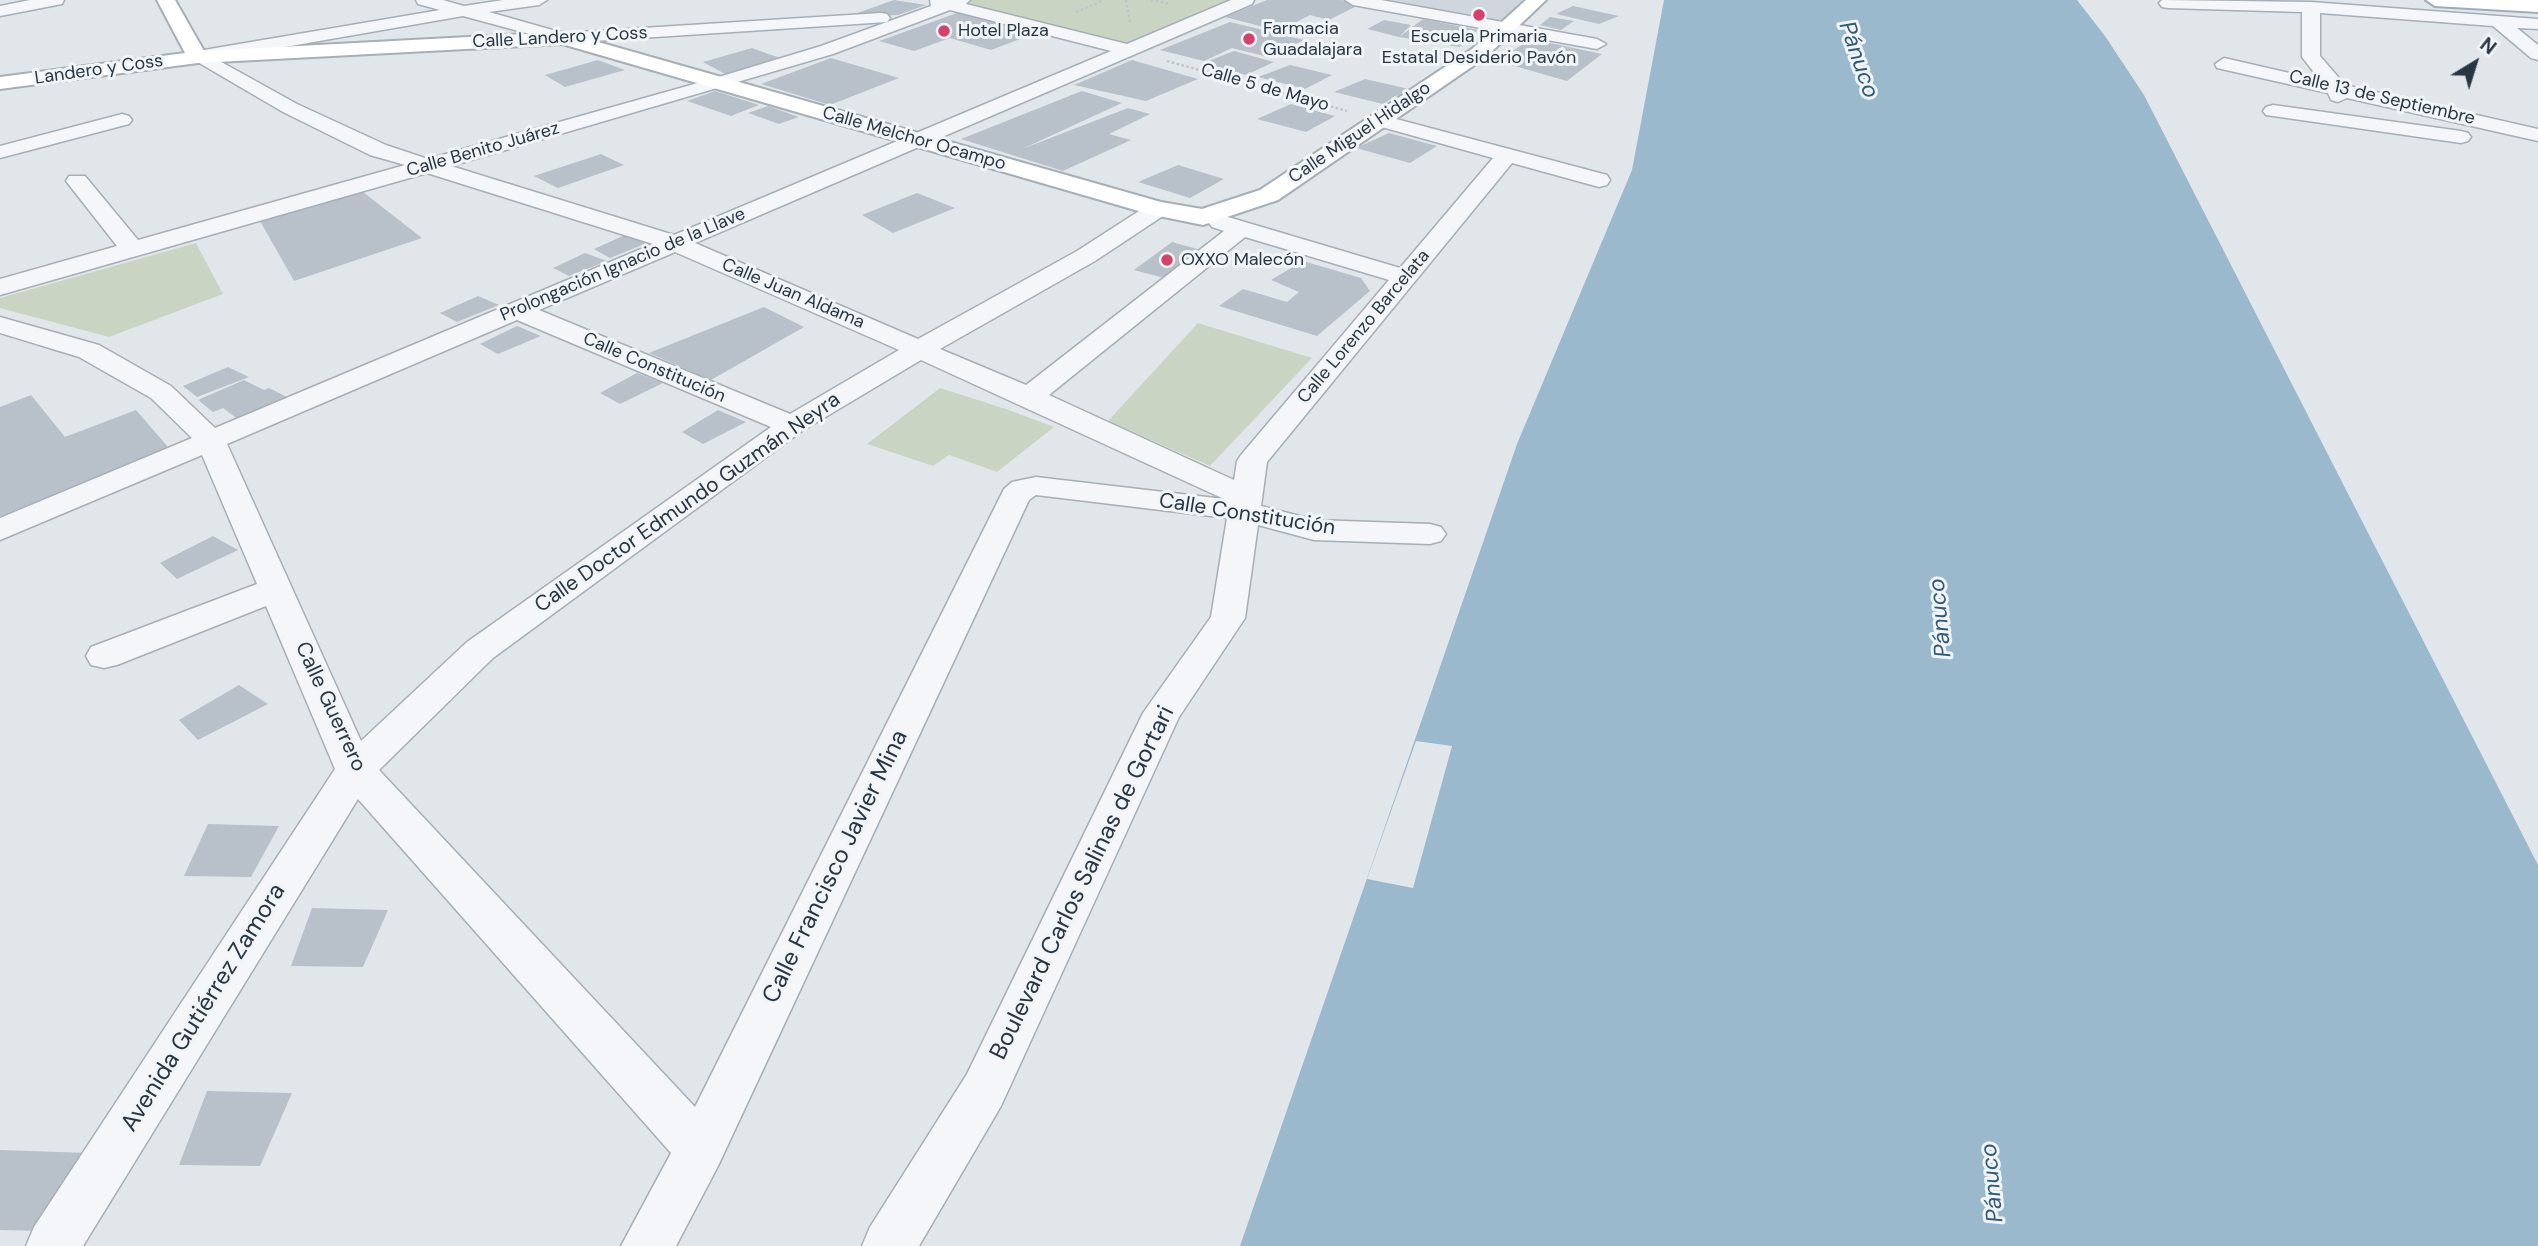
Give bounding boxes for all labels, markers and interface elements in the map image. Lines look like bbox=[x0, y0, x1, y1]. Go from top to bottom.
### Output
marker: Escuela Primaria Estatal Desiderio Pavón bbox=[1471, 7, 1487, 23]
place label: Farmacia Guadalajara bbox=[1263, 18, 1362, 60]
water label: Pánuco bbox=[1832, 18, 1884, 102]
place label: Hotel Plaza bbox=[958, 20, 1049, 42]
street label: Calle Landero y Coss bbox=[472, 23, 648, 53]
marker: Hotel Plaza bbox=[936, 23, 952, 39]
place label: Escuela Primaria Estatal Desiderio Pavón bbox=[1382, 26, 1576, 68]
north arrow bbox=[2440, 28, 2510, 98]
marker: Farmacia Guadalajara bbox=[1241, 31, 1257, 47]
text: N bbox=[2475, 32, 2501, 60]
street label: Landero y Coss bbox=[33, 50, 165, 90]
street label: Calle 5 de Mayo bbox=[1198, 59, 1332, 117]
street label: Calle 13 de Septiembre bbox=[2287, 66, 2477, 130]
street label: Calle Miguel Hidalgo bbox=[1285, 77, 1435, 189]
street label: Calle Melchor Ocampo bbox=[820, 102, 1008, 176]
street label: Calle Benito Juárez bbox=[404, 118, 562, 182]
street label: Prolongación Ignacio de la Llave bbox=[497, 203, 749, 327]
street label: Calle Lorenzo Barcelata bbox=[1293, 246, 1435, 408]
place label: OXXO Malecón bbox=[1181, 249, 1304, 271]
marker: OXXO Malecón bbox=[1159, 252, 1175, 268]
street label: Calle Juan Aldama bbox=[718, 254, 868, 334]
street label: Calle Constitución bbox=[580, 328, 728, 408]
street label: Calle Doctor Edmundo Guzmán Neyra bbox=[530, 387, 846, 619]
street label: Calle Constitución bbox=[1157, 489, 1337, 541]
water label: Pánuco bbox=[1924, 577, 1958, 659]
street label: Calle Guerrero bbox=[289, 638, 371, 776]
street label: Boulevard Carlos Salinas de Gortari bbox=[985, 701, 1181, 1065]
street label: Calle Francisco Javier Mina bbox=[757, 726, 915, 1008]
street label: Avenida Gutiérrez Zamora bbox=[116, 879, 292, 1137]
water label: Pánuco bbox=[1976, 1142, 2010, 1224]

